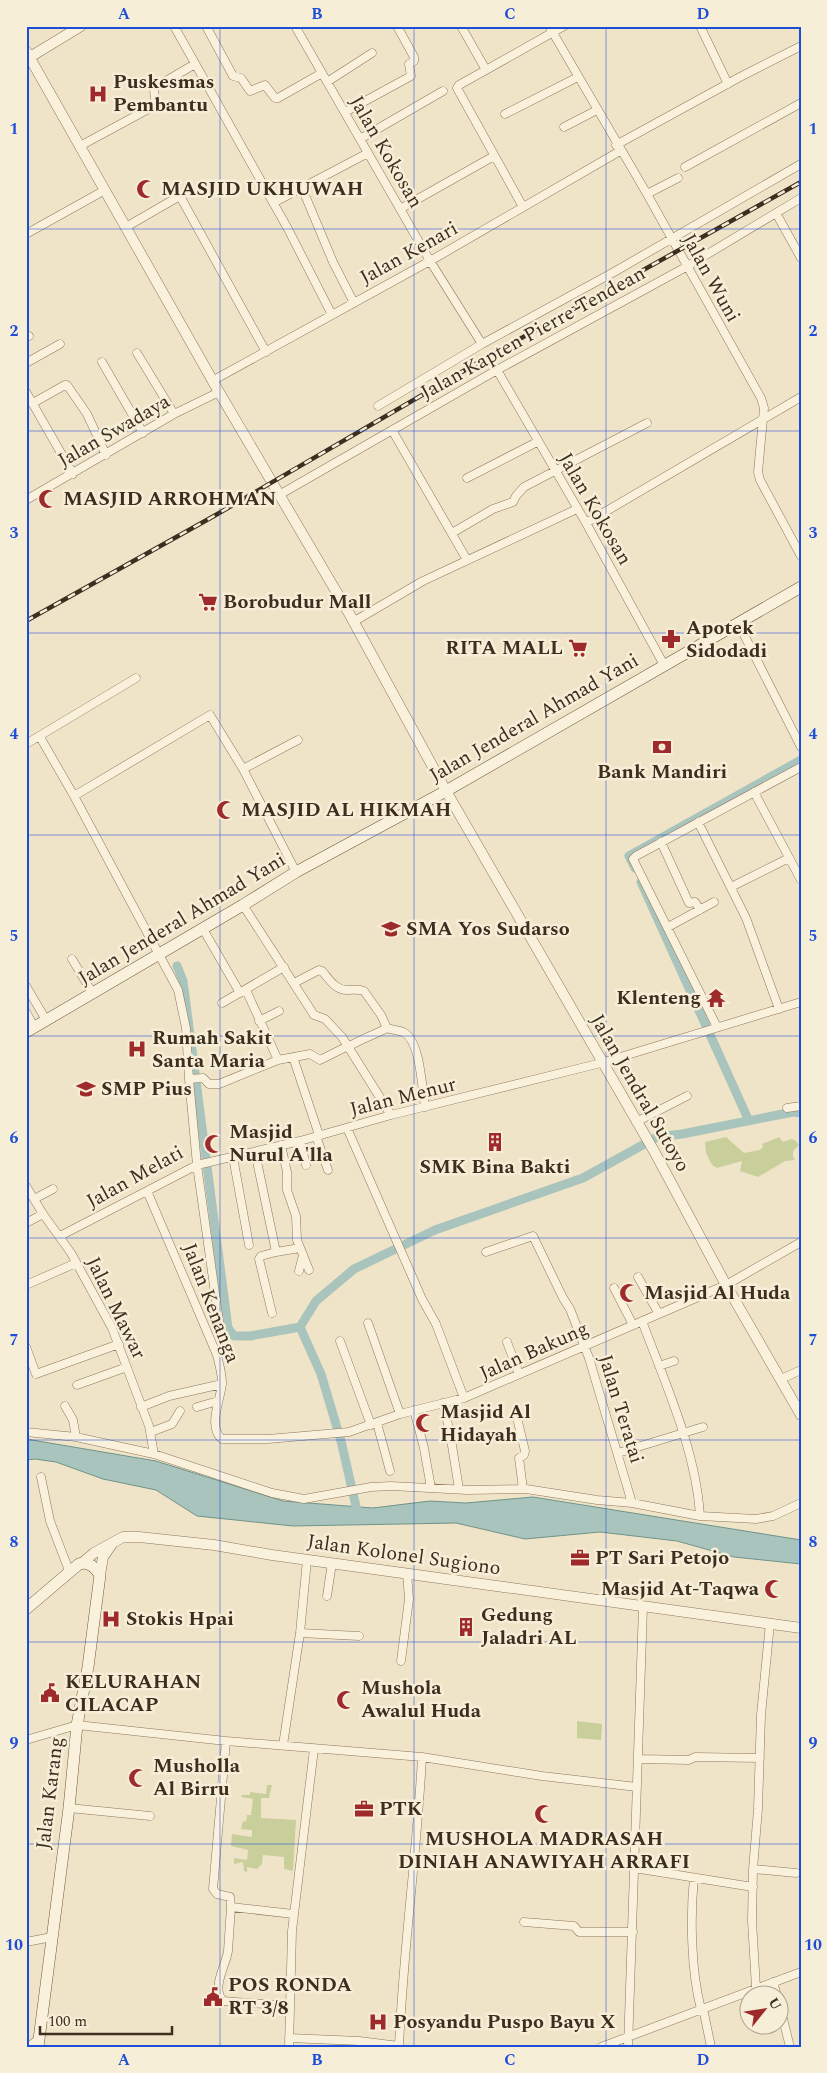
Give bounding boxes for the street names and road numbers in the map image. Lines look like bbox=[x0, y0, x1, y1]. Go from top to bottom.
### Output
street label: Jalan Kokosan bbox=[342, 90, 430, 214]
street label: Jalan Kenari bbox=[354, 214, 464, 292]
street label: Jalan Wuni bbox=[674, 228, 748, 328]
street label: Jalan Kapten Pierre Tendean bbox=[415, 259, 651, 407]
street label: Jalan Swadaya bbox=[52, 387, 176, 475]
street label: Jalan Kokosan bbox=[551, 447, 639, 571]
street label: Jalan Jenderal Ahmad Yani bbox=[424, 646, 644, 790]
street label: Jalan Jenderal Ahmad Yani bbox=[72, 845, 292, 993]
street label: Jalan Jendral Sutoyo bbox=[583, 1008, 697, 1178]
street label: Jalan Menur bbox=[347, 1069, 459, 1125]
street label: Jalan Melati bbox=[81, 1138, 189, 1216]
street label: Jalan Kenanga bbox=[174, 1239, 248, 1367]
street label: Jalan Mawar bbox=[78, 1252, 154, 1364]
street label: Jalan Bakung bbox=[475, 1314, 593, 1388]
street label: Jalan Teratai bbox=[590, 1351, 652, 1467]
street label: Jalan Kolonel Sugiono bbox=[305, 1527, 503, 1583]
street label: Jalan Karang bbox=[28, 1735, 72, 1851]

